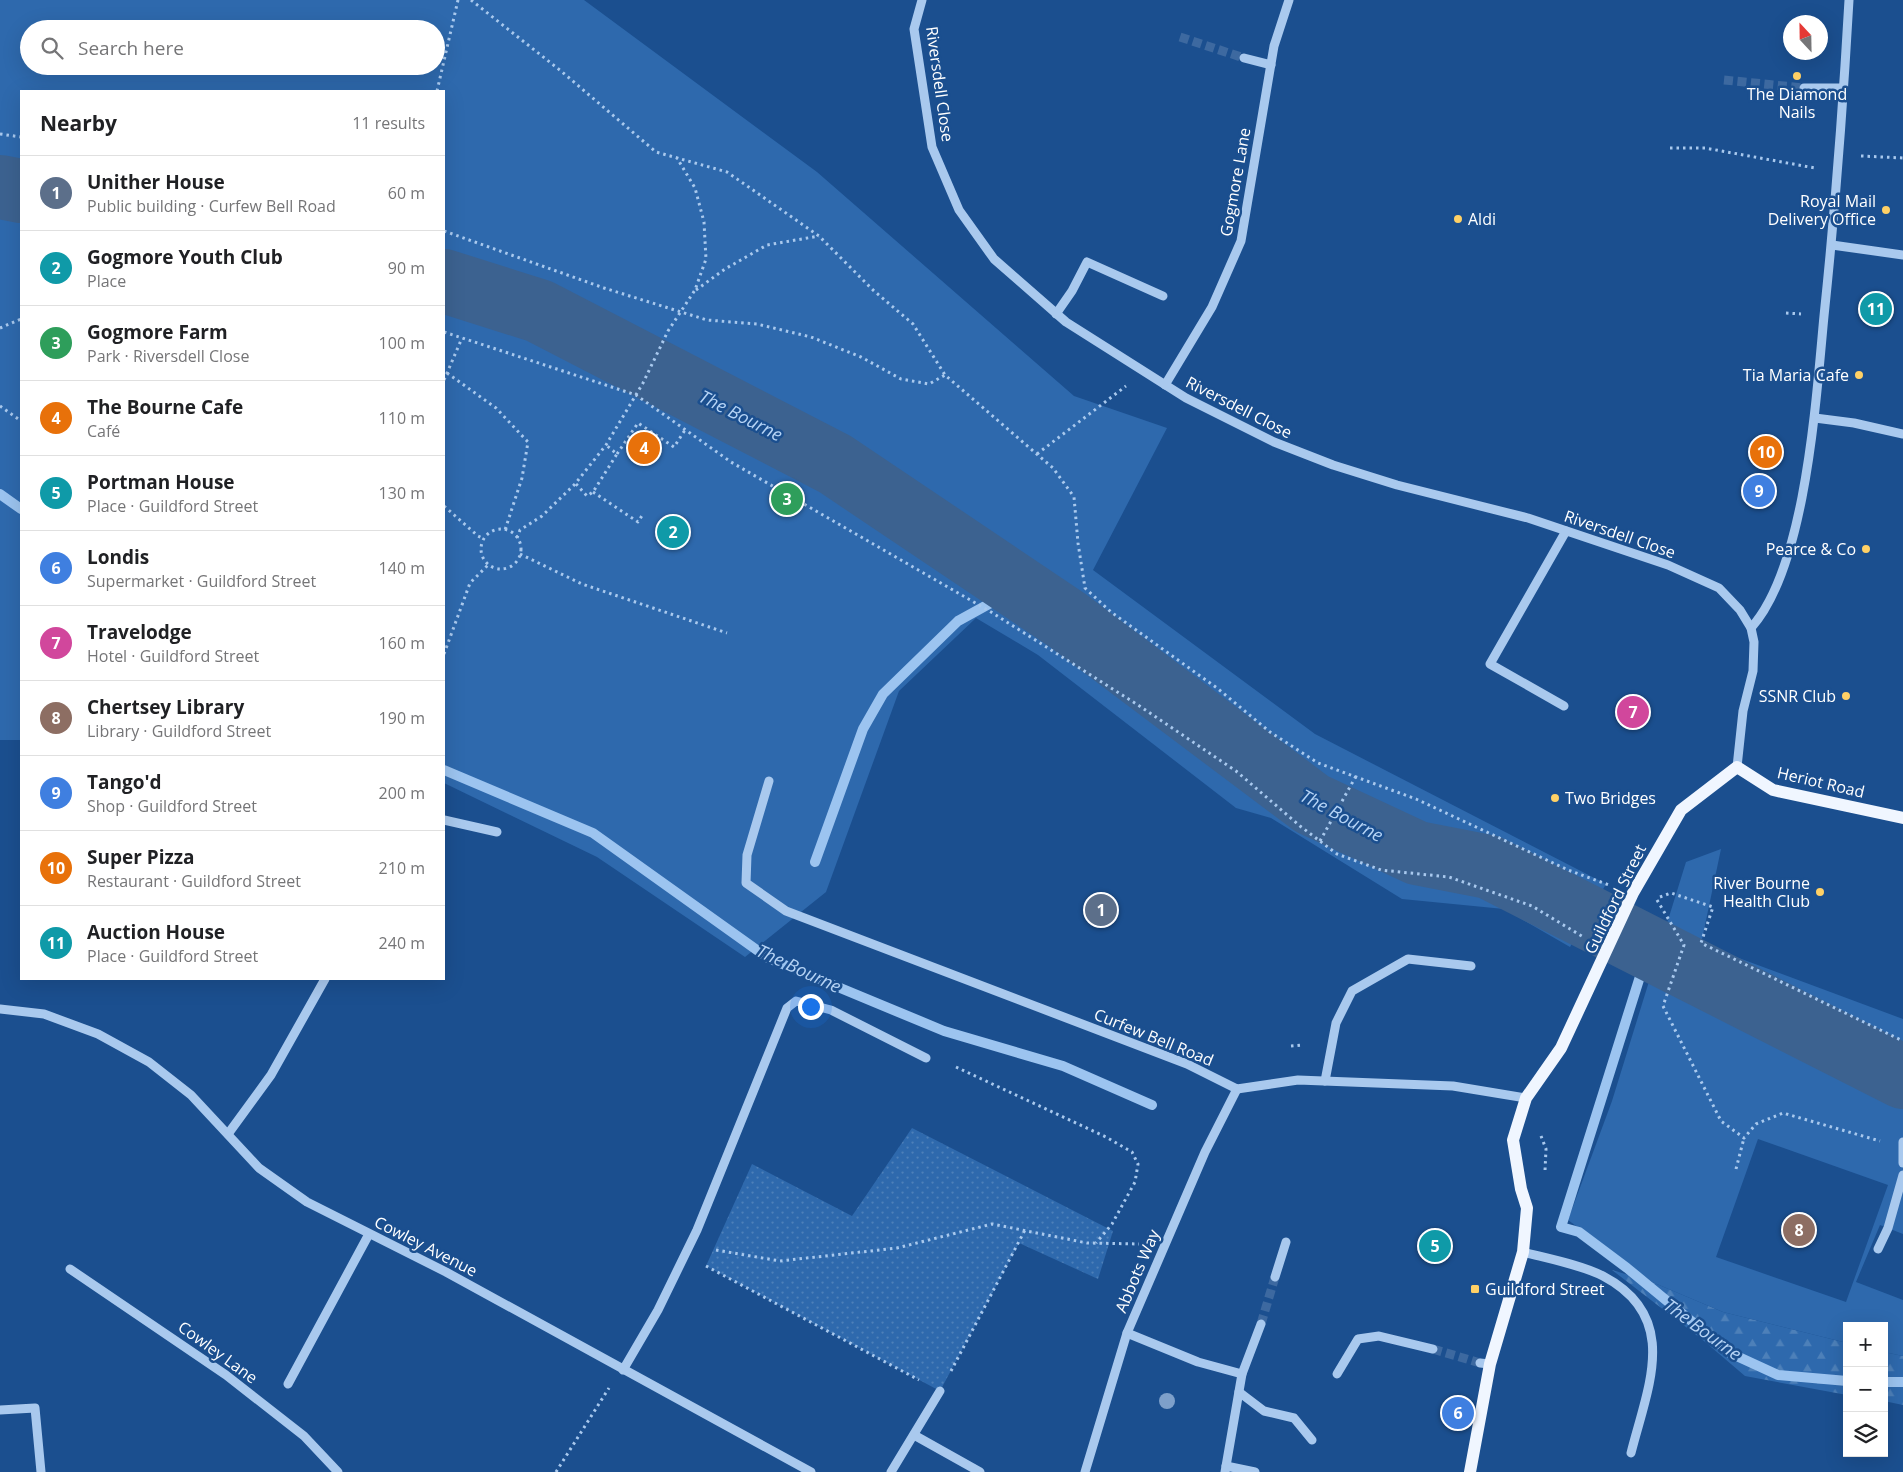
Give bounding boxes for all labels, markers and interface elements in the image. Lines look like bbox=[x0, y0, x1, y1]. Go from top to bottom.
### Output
north arrow bbox=[1783, 15, 1828, 60]
search box bbox=[20, 20, 445, 75]
street label: Riversdell Close bbox=[921, 25, 959, 143]
icon: search bbox=[38, 34, 66, 62]
text: Search here bbox=[78, 35, 184, 61]
marker: The Diamond Nails bbox=[1791, 70, 1803, 82]
place label: The Diamond Nails bbox=[1747, 83, 1847, 123]
text: Nearby bbox=[40, 109, 117, 137]
text: 11 results bbox=[352, 112, 425, 134]
street label: Gogmore Lane bbox=[1215, 126, 1255, 238]
text: Unither House bbox=[87, 169, 225, 195]
text: 1 bbox=[51, 182, 61, 204]
text: 60 m bbox=[388, 182, 425, 204]
place label: Royal Mail Delivery Office bbox=[1768, 190, 1876, 230]
text: Public building · Curfew Bell Road bbox=[87, 195, 336, 217]
marker: Royal Mail Delivery Office bbox=[1880, 204, 1892, 216]
place label: Aldi bbox=[1468, 208, 1496, 230]
marker: Aldi bbox=[1452, 213, 1464, 225]
text: Gogmore Youth Club bbox=[87, 244, 283, 270]
text: 2 bbox=[51, 257, 61, 279]
text: 90 m bbox=[388, 257, 425, 279]
text: Place bbox=[87, 270, 126, 292]
pin: 11 bbox=[1860, 290, 1892, 328]
text: Gogmore Farm bbox=[87, 319, 228, 345]
text: 3 bbox=[51, 332, 61, 354]
text: 100 m bbox=[379, 332, 425, 354]
text: Park · Riversdell Close bbox=[87, 345, 249, 367]
place label: Tia Maria Cafe bbox=[1743, 364, 1849, 386]
marker: Tia Maria Cafe bbox=[1853, 369, 1865, 381]
street label: Riversdell Close bbox=[1182, 371, 1296, 443]
water label: The Bourne bbox=[695, 384, 787, 446]
text: The Bourne Cafe bbox=[87, 394, 243, 420]
text: 4 bbox=[51, 407, 61, 429]
text: 110 m bbox=[379, 407, 425, 429]
text: Café bbox=[87, 420, 120, 442]
pin: 4 bbox=[628, 429, 660, 467]
pin: 10 bbox=[1750, 433, 1782, 471]
text: Portman House bbox=[87, 469, 235, 495]
pin: 9 bbox=[1743, 472, 1775, 510]
pin: 3 bbox=[771, 480, 803, 518]
text: 5 bbox=[51, 482, 61, 504]
text: 130 m bbox=[379, 482, 425, 504]
text: Place · Guildford Street bbox=[87, 495, 258, 517]
street label: Riversdell Close bbox=[1561, 505, 1679, 563]
pin: 2 bbox=[657, 513, 689, 551]
place label: Pearce & Co bbox=[1766, 538, 1856, 560]
marker: Pearce & Co bbox=[1860, 543, 1872, 555]
text: Londis bbox=[87, 544, 149, 570]
text: 6 bbox=[51, 557, 61, 579]
text: 140 m bbox=[379, 557, 425, 579]
text: Supermarket · Guildford Street bbox=[87, 570, 316, 592]
text: Travelodge bbox=[87, 619, 192, 645]
text: 7 bbox=[51, 632, 61, 654]
text: 160 m bbox=[379, 632, 425, 654]
text: Hotel · Guildford Street bbox=[87, 645, 259, 667]
place label: SSNR Club bbox=[1759, 685, 1836, 707]
marker: SSNR Club bbox=[1840, 690, 1852, 702]
pin: 7 bbox=[1617, 693, 1649, 731]
text: Chertsey Library bbox=[87, 694, 244, 720]
text: 8 bbox=[51, 707, 61, 729]
text: 190 m bbox=[379, 707, 425, 729]
text: Library · Guildford Street bbox=[87, 720, 271, 742]
street label: Heriot Road bbox=[1775, 761, 1867, 803]
text: Tango'd bbox=[87, 769, 162, 795]
text: 9 bbox=[51, 782, 61, 804]
text: 200 m bbox=[379, 782, 425, 804]
water label: The Bourne bbox=[1296, 783, 1388, 847]
place label: Two Bridges bbox=[1565, 787, 1656, 809]
marker: Two Bridges bbox=[1549, 792, 1561, 804]
text: Shop · Guildford Street bbox=[87, 795, 257, 817]
street label: Guildford Street bbox=[1579, 840, 1651, 958]
text: Super Pizza bbox=[87, 844, 195, 870]
text: 10 bbox=[47, 857, 65, 879]
text: 210 m bbox=[379, 857, 425, 879]
text: Restaurant · Guildford Street bbox=[87, 870, 301, 892]
place label: River Bourne Health Club bbox=[1713, 872, 1810, 912]
marker: River Bourne Health Club bbox=[1814, 886, 1826, 898]
pin: 1 bbox=[1085, 891, 1117, 929]
text: Auction House bbox=[87, 919, 225, 945]
text: 11 bbox=[47, 932, 65, 954]
text: 240 m bbox=[379, 932, 425, 954]
water label: The Bourne bbox=[753, 938, 845, 998]
text: Place · Guildford Street bbox=[87, 945, 258, 967]
your location bbox=[798, 994, 824, 1020]
street label: Curfew Bell Road bbox=[1091, 1003, 1217, 1071]
street label: Cowley Avenue bbox=[371, 1211, 481, 1281]
pin: 8 bbox=[1783, 1211, 1815, 1249]
street label: Abbots Way bbox=[1110, 1225, 1165, 1316]
pin: 5 bbox=[1419, 1227, 1451, 1265]
place label: Guildford Street bbox=[1485, 1278, 1605, 1300]
marker: Guildford Street bbox=[1469, 1283, 1481, 1295]
water label: The Bourne bbox=[1659, 1293, 1747, 1365]
street label: Cowley Lane bbox=[174, 1316, 262, 1388]
map controls bbox=[1843, 1322, 1888, 1457]
button: + bbox=[1843, 1322, 1888, 1367]
button: − bbox=[1843, 1367, 1888, 1412]
pin: 6 bbox=[1442, 1394, 1474, 1432]
button: layers bbox=[1843, 1412, 1888, 1457]

